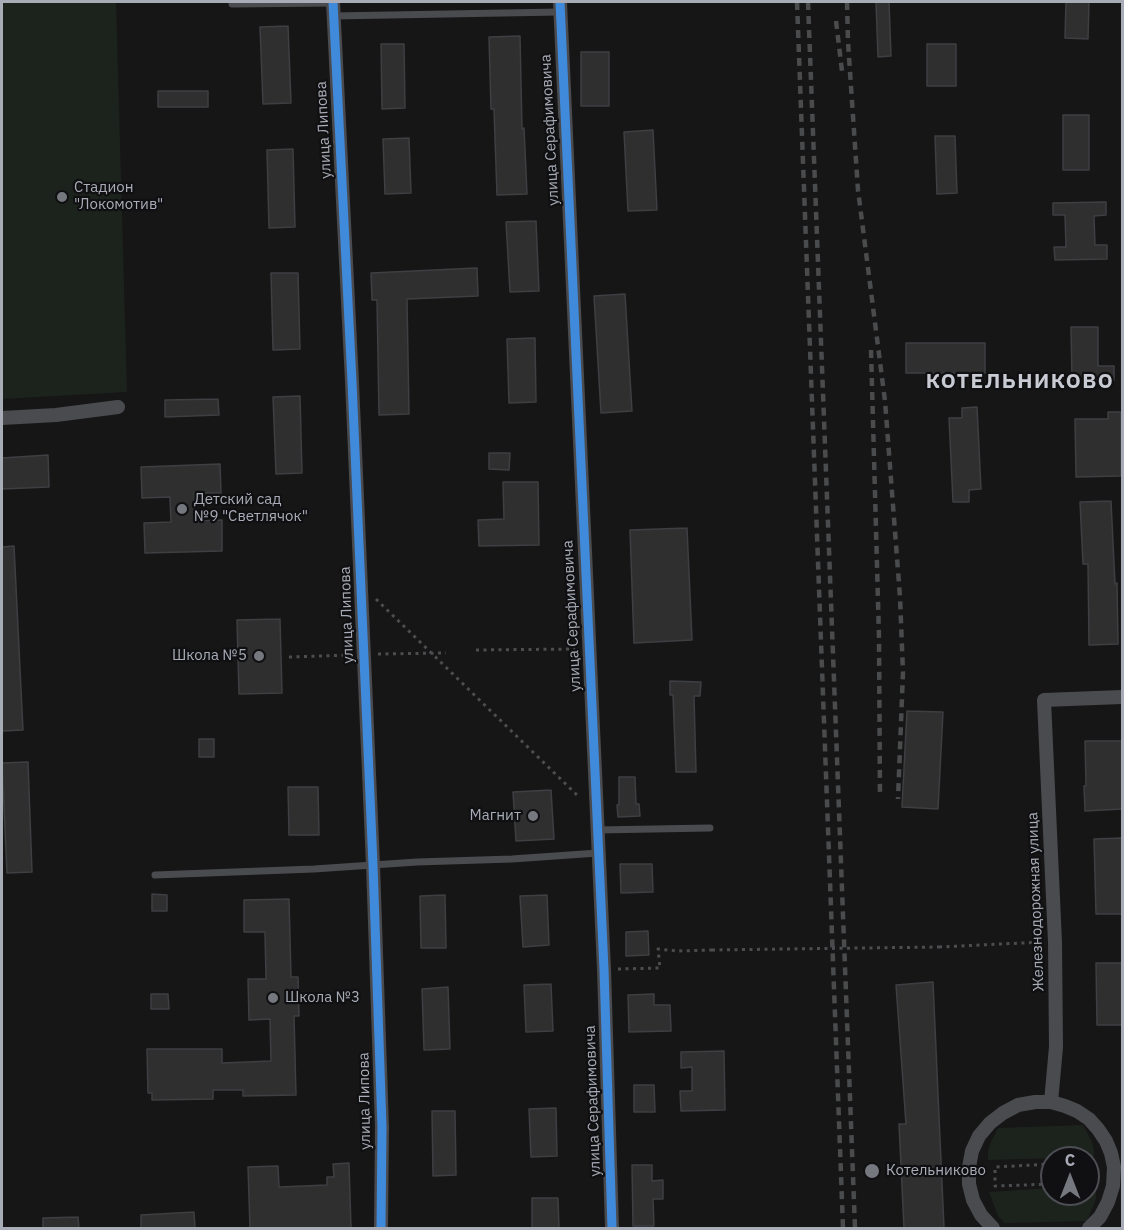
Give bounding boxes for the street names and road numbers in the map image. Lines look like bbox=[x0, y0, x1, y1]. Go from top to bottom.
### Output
street label: улица Серафимовича bbox=[537, 54, 563, 206]
street label: улица Липова bbox=[312, 81, 336, 179]
street label: улица Серафимовича bbox=[559, 540, 585, 692]
street label: улица Липова bbox=[336, 566, 358, 664]
street label: Железнодорожная улица bbox=[1024, 812, 1048, 992]
street label: улица Серафимовича bbox=[581, 1025, 605, 1177]
street label: улица Липова bbox=[355, 1052, 375, 1150]

